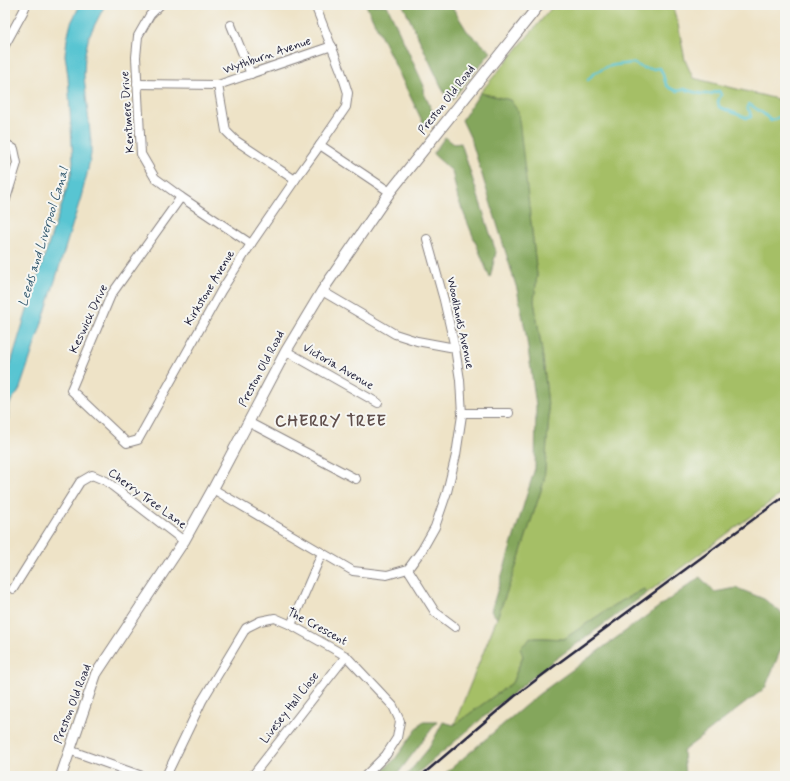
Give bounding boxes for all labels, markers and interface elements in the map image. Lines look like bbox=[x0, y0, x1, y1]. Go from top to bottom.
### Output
street label: Wythburn Avenue bbox=[221, 33, 313, 79]
street label: Preston Old Road bbox=[415, 62, 479, 138]
street label: Kentmere Drive bbox=[117, 70, 139, 154]
water label: Leeds and Liverpool Canal bbox=[15, 165, 73, 309]
street label: Kirkstone Avenue bbox=[181, 247, 239, 329]
street label: Woodlands Avenue bbox=[442, 275, 478, 371]
street label: Keswick Drive bbox=[66, 282, 112, 356]
street label: Preston Old Road bbox=[235, 328, 289, 410]
street label: Victoria Avenue bbox=[299, 340, 377, 394]
district label: CHERRY TREE bbox=[275, 411, 387, 432]
street label: Cherry Tree Lane bbox=[104, 465, 190, 533]
street label: The Crescent bbox=[284, 604, 350, 650]
street label: Preston Old Road bbox=[50, 662, 96, 746]
street label: Livesey Hall Close bbox=[257, 669, 323, 747]

